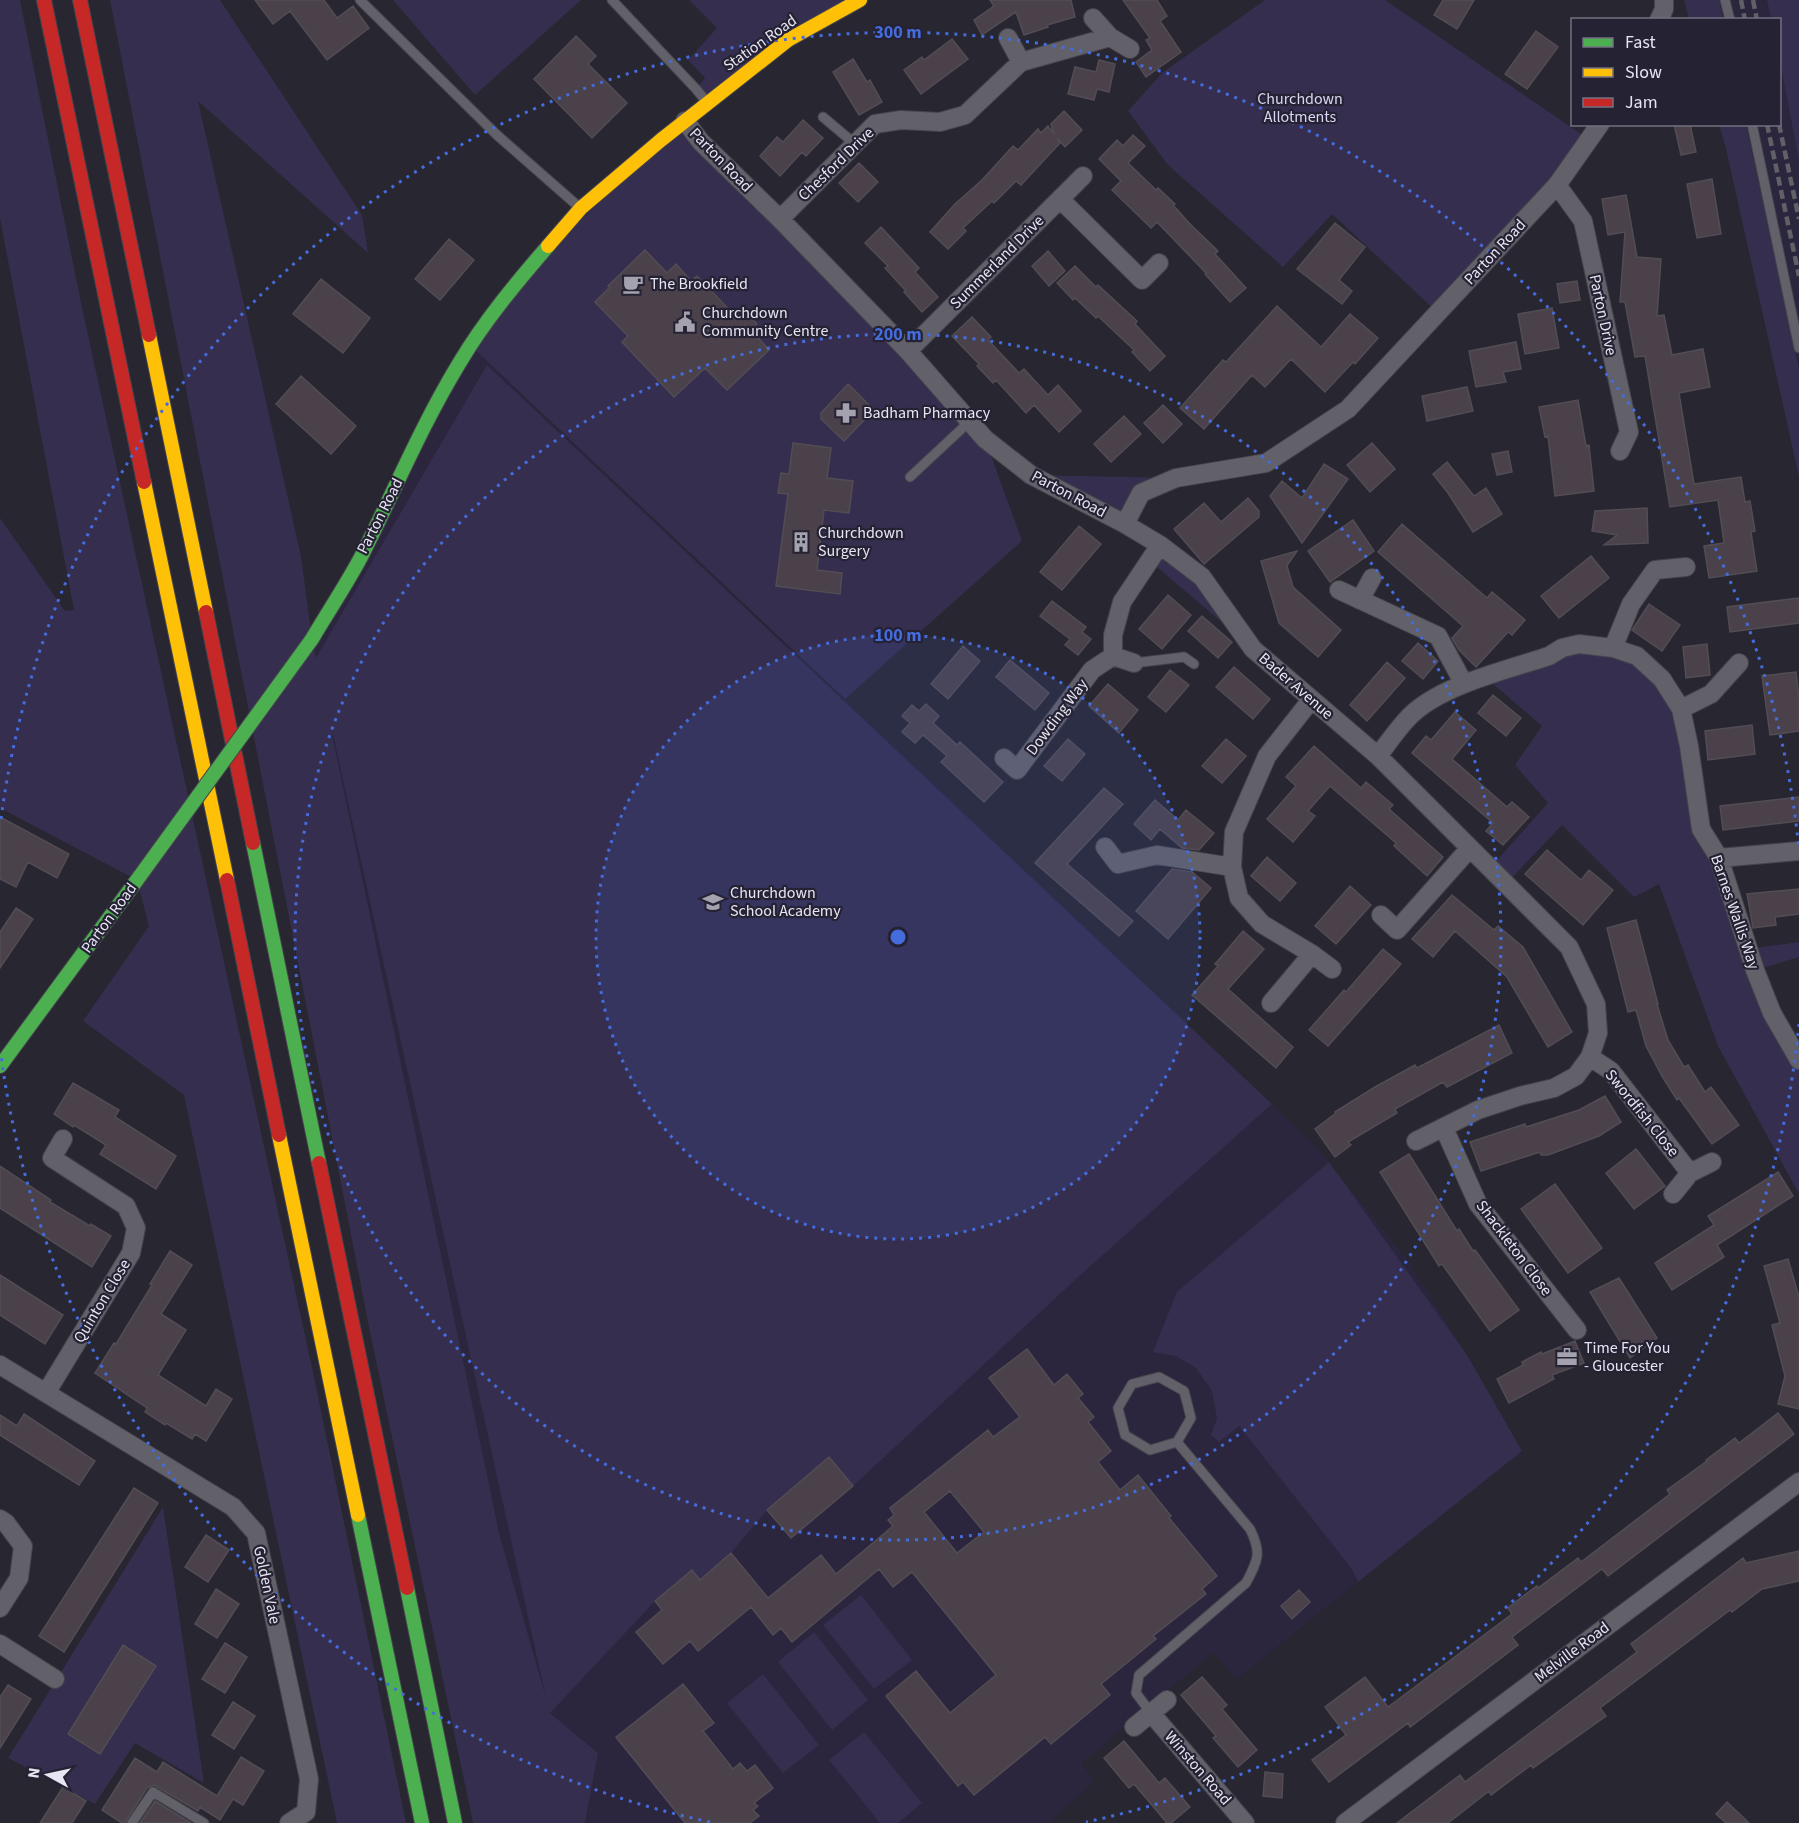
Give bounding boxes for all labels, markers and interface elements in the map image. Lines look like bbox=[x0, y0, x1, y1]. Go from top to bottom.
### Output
street label: Station Road bbox=[719, 10, 801, 76]
legend bbox=[1571, 18, 1781, 126]
text: 300 m bbox=[874, 20, 922, 45]
text: Fast bbox=[1625, 30, 1656, 55]
text: Slow bbox=[1625, 60, 1662, 85]
park label: Churchdown Allotments bbox=[1257, 88, 1343, 128]
text: Jam bbox=[1625, 90, 1658, 115]
street label: Chesford Drive bbox=[793, 122, 879, 206]
street label: Parton Road bbox=[685, 123, 757, 197]
street label: Summerland Drive bbox=[945, 210, 1049, 314]
street label: Parton Road bbox=[1459, 214, 1531, 290]
cafe icon: The Brookfield bbox=[621, 272, 645, 296]
street label: Parton Drive bbox=[1584, 272, 1622, 358]
place label: The Brookfield bbox=[650, 273, 748, 295]
place label: Churchdown Community Centre bbox=[702, 302, 828, 342]
public building icon: Churchdown Community Centre bbox=[673, 310, 697, 334]
text: 200 m bbox=[874, 322, 922, 347]
pharmacy icon: Badham Pharmacy bbox=[834, 401, 858, 425]
place label: Badham Pharmacy bbox=[863, 402, 991, 424]
street label: Parton Road bbox=[1028, 465, 1110, 523]
street label: Parton Road bbox=[352, 474, 408, 558]
place label: Churchdown Surgery bbox=[818, 522, 904, 562]
building icon: Churchdown Surgery bbox=[789, 530, 813, 554]
text: 100 m bbox=[874, 623, 922, 648]
street label: Bader Avenue bbox=[1254, 647, 1338, 725]
street label: Dowding Way bbox=[1021, 674, 1093, 760]
street label: Barnes Wallis Way bbox=[1705, 852, 1765, 973]
street label: Parton Road bbox=[76, 878, 142, 958]
place label: Churchdown School Academy bbox=[730, 882, 841, 922]
school or university icon: Churchdown School Academy bbox=[701, 890, 725, 914]
centre of rings bbox=[888, 927, 908, 947]
street label: Swordfish Close bbox=[1600, 1065, 1684, 1161]
street label: Shackleton Close bbox=[1471, 1196, 1557, 1300]
street label: Quinton Close bbox=[68, 1255, 136, 1347]
place label: Time For You - Gloucester bbox=[1584, 1337, 1670, 1377]
office icon: Time For You - Gloucester bbox=[1555, 1345, 1579, 1369]
street label: Golden Vale bbox=[248, 1544, 286, 1626]
street label: Melville Road bbox=[1530, 1617, 1614, 1687]
street label: Winston Road bbox=[1160, 1726, 1236, 1810]
north arrow bbox=[18, 1745, 78, 1805]
text: N bbox=[23, 1766, 46, 1780]

